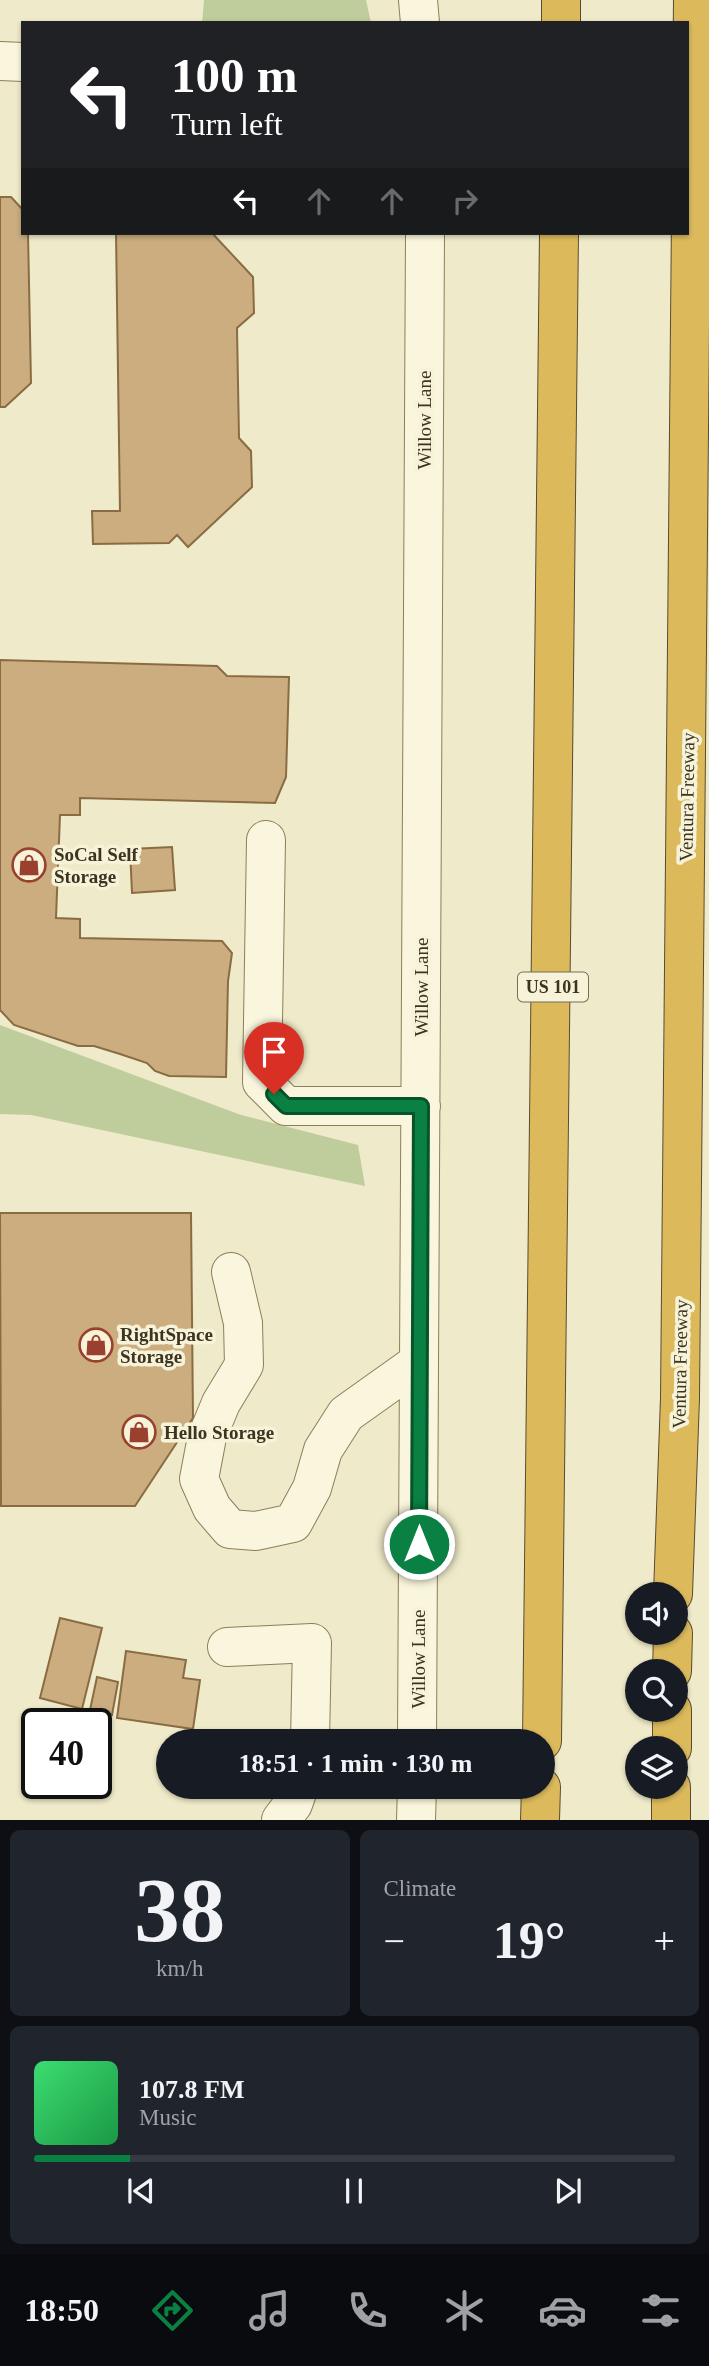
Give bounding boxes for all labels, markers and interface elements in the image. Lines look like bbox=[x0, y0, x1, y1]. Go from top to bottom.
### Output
text: 100 m bbox=[171, 48, 298, 103]
icon: left bbox=[56, 49, 147, 140]
text: Turn left bbox=[171, 106, 283, 142]
icon: left bbox=[227, 182, 265, 220]
icon: ahead bbox=[300, 182, 338, 220]
icon: ahead bbox=[373, 182, 411, 220]
icon: right bbox=[446, 182, 484, 220]
street label: Willow Lane bbox=[414, 371, 435, 469]
street label: Ventura Freeway bbox=[675, 732, 699, 862]
place label: SoCal Self Storage bbox=[54, 844, 139, 887]
shop icon: SoCal Self Storage bbox=[10, 846, 48, 884]
street label: Willow Lane bbox=[411, 938, 432, 1036]
road number: US 101 bbox=[518, 972, 588, 1002]
pin bbox=[244, 1022, 304, 1094]
icon: arrive bbox=[255, 1033, 293, 1071]
street label: Ventura Freeway bbox=[668, 1299, 692, 1429]
place label: RightSpace Storage bbox=[120, 1324, 213, 1367]
shop icon: RightSpace Storage bbox=[77, 1326, 115, 1364]
shop icon: Hello Storage bbox=[120, 1413, 158, 1451]
place label: Hello Storage bbox=[164, 1422, 274, 1443]
position arrow bbox=[382, 1507, 456, 1581]
map controls bbox=[625, 1582, 688, 1799]
button: sound bbox=[625, 1582, 688, 1645]
street label: Willow Lane bbox=[408, 1610, 429, 1708]
button: search bbox=[625, 1659, 688, 1722]
speed limit sign: 40 bbox=[21, 1708, 112, 1799]
button: layers bbox=[625, 1736, 688, 1799]
text: 18:51 · 1 min · 130 m bbox=[239, 1749, 473, 1778]
text: 38 bbox=[134, 1860, 225, 1961]
text: Climate bbox=[384, 1876, 456, 1901]
text: 19° bbox=[493, 1912, 566, 1969]
text: − bbox=[384, 1920, 405, 1962]
text: + bbox=[654, 1920, 675, 1962]
text: km/h bbox=[156, 1956, 203, 1981]
text: 107.8 FM bbox=[139, 2075, 244, 2104]
text: Music bbox=[139, 2105, 197, 2130]
icon: previous bbox=[122, 2172, 160, 2210]
icon: pause bbox=[335, 2172, 373, 2210]
icon: next bbox=[549, 2172, 587, 2210]
icon: directions bbox=[148, 2286, 197, 2335]
icon: music bbox=[245, 2286, 294, 2335]
icon: phone bbox=[343, 2286, 392, 2335]
icon: climate bbox=[440, 2286, 489, 2335]
icon: car bbox=[538, 2286, 587, 2335]
icon: filters bbox=[636, 2286, 685, 2335]
text: 18:50 bbox=[24, 2292, 99, 2328]

